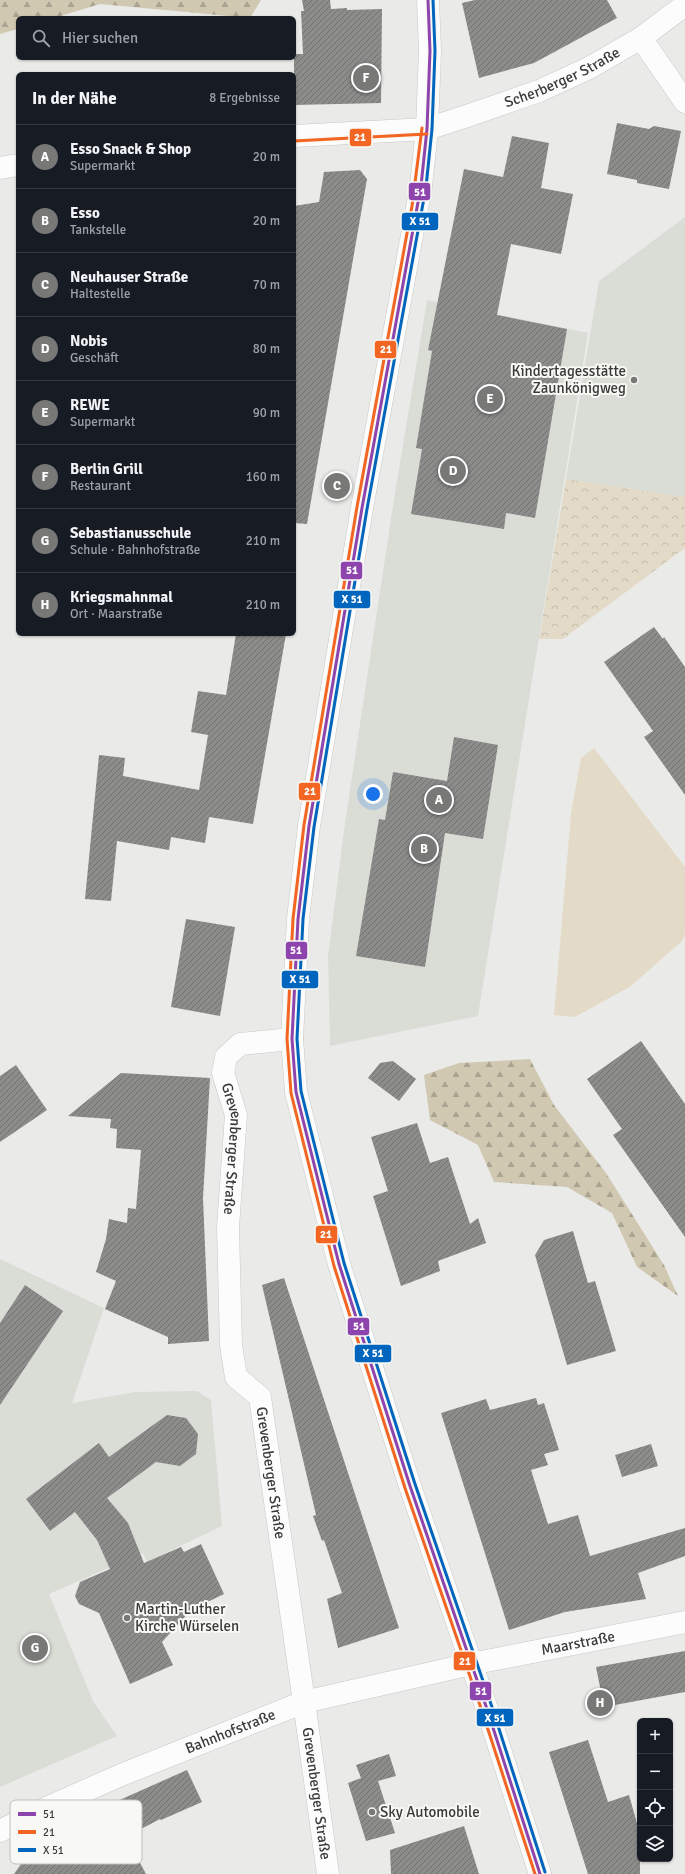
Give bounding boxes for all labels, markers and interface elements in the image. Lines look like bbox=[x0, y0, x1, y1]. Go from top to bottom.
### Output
search box bbox=[16, 16, 296, 60]
icon: search bbox=[30, 27, 52, 49]
text: Hier suchen bbox=[62, 29, 138, 47]
street label: Scherberger Straße bbox=[502, 43, 623, 111]
pin: F bbox=[353, 63, 379, 93]
text: In der Nähe bbox=[32, 88, 117, 109]
text: 8 Ergebnisse bbox=[209, 90, 280, 106]
line badge: 21 bbox=[349, 128, 372, 147]
text: 21 bbox=[354, 131, 366, 144]
text: Esso Snack & Shop bbox=[70, 140, 191, 158]
text: A bbox=[41, 149, 49, 165]
text: 20 m bbox=[253, 149, 280, 165]
text: Supermarkt bbox=[70, 158, 135, 174]
line badge: 51 bbox=[408, 182, 431, 201]
text: 51 bbox=[414, 186, 426, 199]
text: Esso bbox=[70, 204, 100, 222]
line badge: X 51 bbox=[401, 212, 439, 231]
text: B bbox=[41, 213, 49, 229]
text: 20 m bbox=[253, 213, 280, 229]
text: X 51 bbox=[409, 215, 431, 228]
text: Tankstelle bbox=[70, 222, 126, 238]
text: Neuhauser Straße bbox=[70, 268, 188, 286]
text: C bbox=[41, 277, 49, 293]
text: 70 m bbox=[253, 277, 280, 293]
text: Haltestelle bbox=[70, 286, 130, 302]
text: Nobis bbox=[70, 332, 107, 350]
line badge: 21 bbox=[374, 340, 397, 359]
text: D bbox=[41, 341, 49, 357]
text: 80 m bbox=[253, 341, 280, 357]
text: 21 bbox=[380, 343, 392, 356]
text: Geschäft bbox=[70, 350, 119, 366]
place label: Kindertagesstätte Zaunkönigweg bbox=[512, 362, 626, 397]
marker: Kindertagesstätte Zaunkönigweg bbox=[629, 375, 639, 385]
pin: E bbox=[477, 384, 503, 414]
text: REWE bbox=[70, 396, 110, 414]
text: E bbox=[41, 405, 49, 421]
text: 90 m bbox=[253, 405, 280, 421]
text: Supermarkt bbox=[70, 414, 135, 430]
pin: D bbox=[440, 456, 466, 486]
text: Berlin Grill bbox=[70, 460, 143, 478]
text: F bbox=[42, 469, 48, 485]
text: 160 m bbox=[246, 469, 280, 485]
pin: C bbox=[324, 471, 350, 501]
text: Restaurant bbox=[70, 478, 131, 494]
text: Sebastianusschule bbox=[70, 524, 191, 542]
text: G bbox=[41, 533, 49, 549]
text: 210 m bbox=[246, 533, 280, 549]
text: Schule · Bahnhofstraße bbox=[70, 542, 200, 558]
line badge: 51 bbox=[340, 561, 363, 580]
text: 51 bbox=[346, 564, 358, 577]
text: Kriegsmahnmal bbox=[70, 588, 173, 606]
line badge: X 51 bbox=[333, 590, 371, 609]
text: X 51 bbox=[341, 593, 363, 606]
text: H bbox=[41, 597, 49, 613]
text: 210 m bbox=[246, 597, 280, 613]
text: Ort · Maarstraße bbox=[70, 606, 162, 622]
line badge: 21 bbox=[298, 782, 321, 801]
your location bbox=[363, 784, 383, 804]
text: 21 bbox=[304, 785, 316, 798]
pin: A bbox=[426, 785, 452, 815]
pin: B bbox=[411, 834, 437, 864]
line badge: 51 bbox=[285, 941, 308, 960]
text: 51 bbox=[290, 944, 302, 957]
line badge: X 51 bbox=[281, 970, 319, 989]
text: X 51 bbox=[289, 973, 311, 986]
street label: Grevenberger Straße bbox=[218, 1081, 246, 1215]
line badge: 21 bbox=[315, 1225, 338, 1244]
text: 21 bbox=[320, 1228, 332, 1241]
line badge: 51 bbox=[347, 1317, 370, 1336]
text: 51 bbox=[353, 1320, 365, 1333]
line badge: X 51 bbox=[354, 1344, 392, 1363]
text: X 51 bbox=[362, 1347, 384, 1360]
street label: Grevenberger Straße bbox=[252, 1405, 289, 1540]
place label: Martin-Luther Kirche Würselen bbox=[135, 1600, 239, 1635]
marker: Martin-Luther Kirche Würselen bbox=[122, 1613, 132, 1623]
street label: Maarstraße bbox=[540, 1627, 616, 1659]
pin: G bbox=[22, 1633, 48, 1663]
line badge: 21 bbox=[453, 1651, 476, 1671]
text: 21 bbox=[459, 1655, 471, 1668]
line badge: 51 bbox=[469, 1681, 492, 1701]
text: 51 bbox=[475, 1685, 487, 1698]
pin: H bbox=[587, 1688, 613, 1718]
street label: Bahnhofstraße bbox=[182, 1705, 278, 1758]
line badge: X 51 bbox=[476, 1708, 514, 1727]
text: X 51 bbox=[484, 1712, 506, 1725]
map controls bbox=[637, 1718, 673, 1862]
button: + bbox=[637, 1718, 673, 1754]
street label: Grevenberger Straße bbox=[299, 1726, 335, 1861]
button: − bbox=[637, 1754, 673, 1790]
button: locate bbox=[637, 1790, 673, 1826]
legend bbox=[10, 1800, 142, 1864]
place label: Sky Automobile bbox=[380, 1803, 480, 1821]
marker: Sky Automobile bbox=[367, 1807, 377, 1817]
text: 51 bbox=[43, 1808, 55, 1821]
text: 21 bbox=[43, 1826, 55, 1839]
button: layers bbox=[637, 1826, 673, 1862]
text: X 51 bbox=[43, 1844, 64, 1857]

